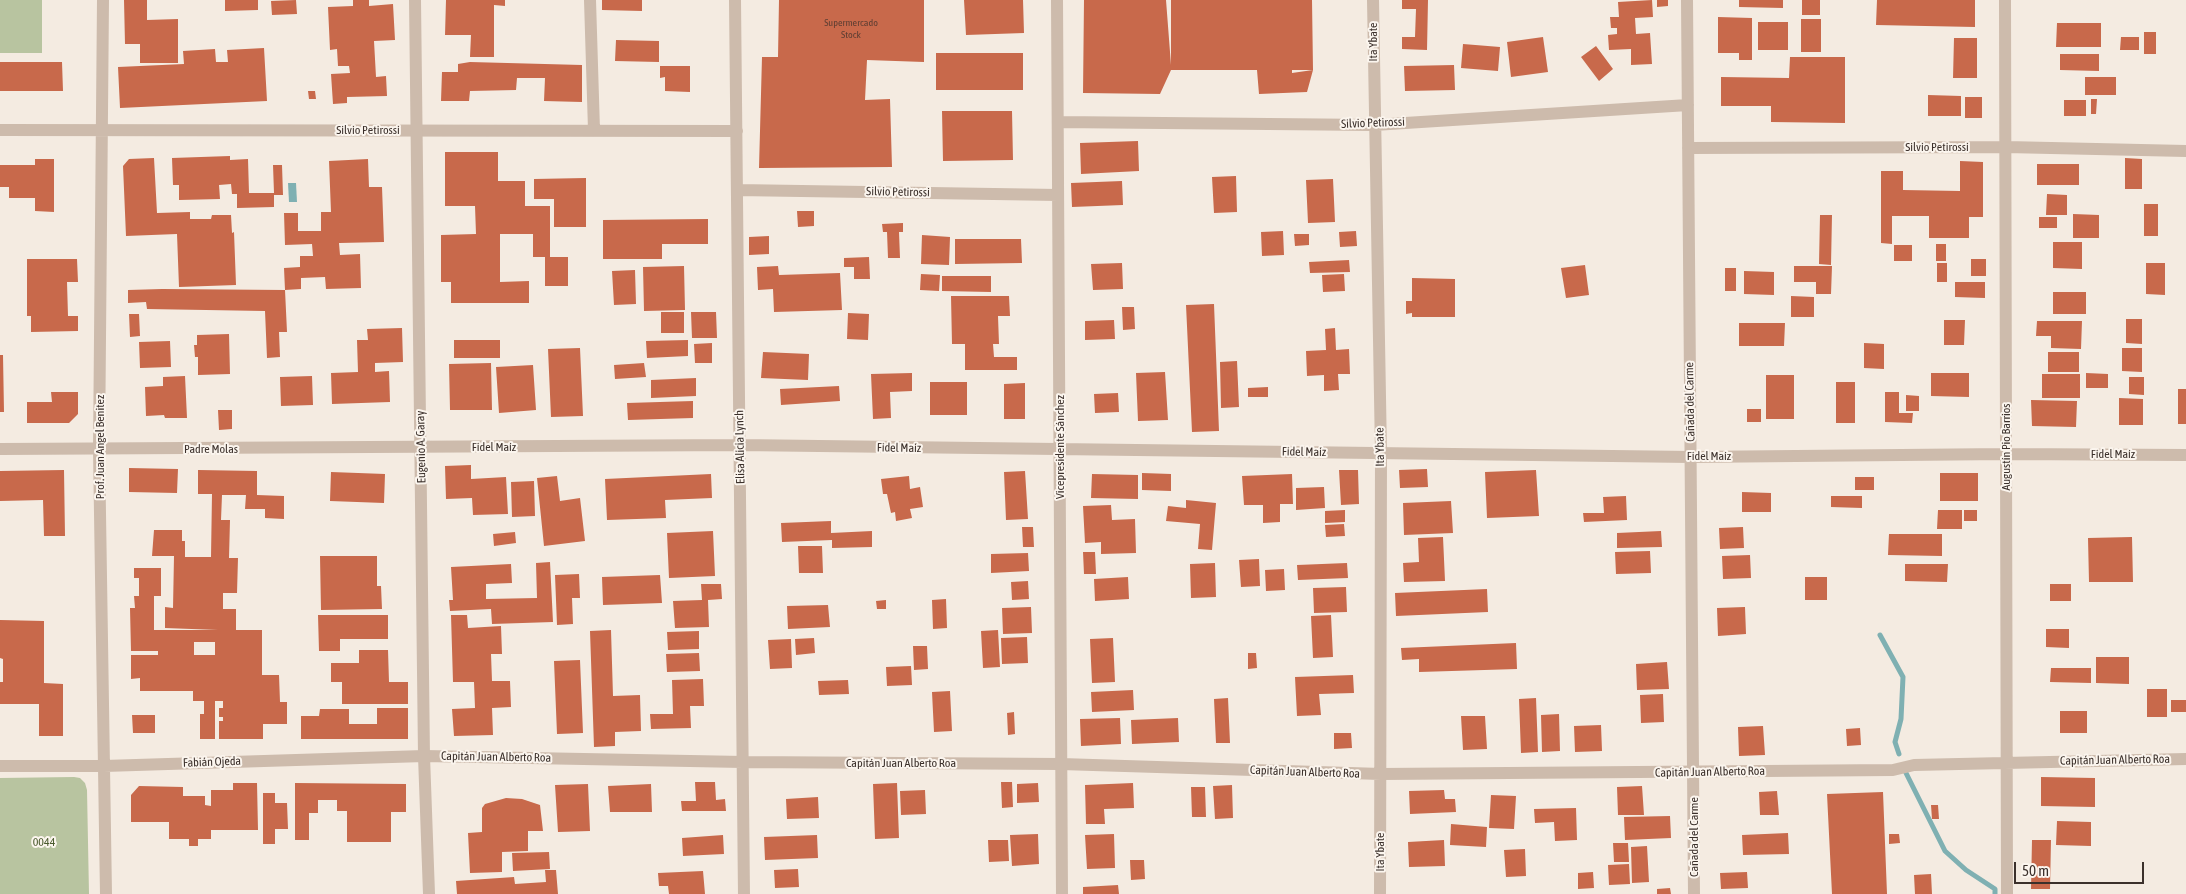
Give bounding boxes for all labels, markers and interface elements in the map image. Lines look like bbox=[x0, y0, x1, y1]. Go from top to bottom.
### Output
house number: Supermercado Stock bbox=[824, 17, 878, 40]
street label: Ita Ybate bbox=[1366, 22, 1380, 62]
street label: Silvio Petirossi bbox=[1341, 115, 1405, 131]
street label: Silvio Petirossi bbox=[336, 123, 400, 137]
street label: Silvio Petirossi bbox=[1905, 140, 1969, 154]
street label: Silvio Petirossi bbox=[866, 184, 930, 200]
street label: Cañada del Carme bbox=[1682, 362, 1698, 442]
street label: Prof. Juan Angel Benitez bbox=[93, 395, 107, 499]
street label: Vicepresidente Sánchez bbox=[1053, 395, 1067, 499]
street label: Augustín Pio Barrios bbox=[1999, 403, 2013, 491]
street label: Elisa Alicia Lynch bbox=[732, 410, 748, 484]
street label: Eugenio A. Garay bbox=[413, 411, 429, 483]
street label: Ita Ybate bbox=[1372, 427, 1388, 467]
street label: Fidel Maíz bbox=[472, 440, 516, 454]
street label: Fidel Maíz bbox=[877, 440, 921, 456]
street label: Padre Molas bbox=[184, 442, 238, 456]
street label: Fidel Maíz bbox=[1282, 444, 1326, 460]
street label: Fidel Maíz bbox=[2091, 447, 2135, 461]
street label: Fidel Maíz bbox=[1687, 449, 1731, 463]
street label: Capitán Juan Alberto Roa bbox=[441, 749, 551, 765]
street label: Capitán Juan Alberto Roa bbox=[2060, 752, 2170, 768]
street label: Fabián Ojeda bbox=[183, 754, 241, 770]
street label: Capitán Juan Alberto Roa bbox=[846, 756, 956, 770]
street label: Capitán Juan Alberto Roa bbox=[1250, 763, 1360, 781]
street label: Capitán Juan Alberto Roa bbox=[1655, 764, 1765, 780]
street label: Cañada del Carme bbox=[1687, 797, 1701, 877]
street label: Ita Ybate bbox=[1373, 832, 1387, 872]
park label: 0044 bbox=[33, 835, 55, 849]
scale bar bbox=[2016, 852, 2146, 884]
text: 50 m bbox=[2022, 862, 2049, 879]

